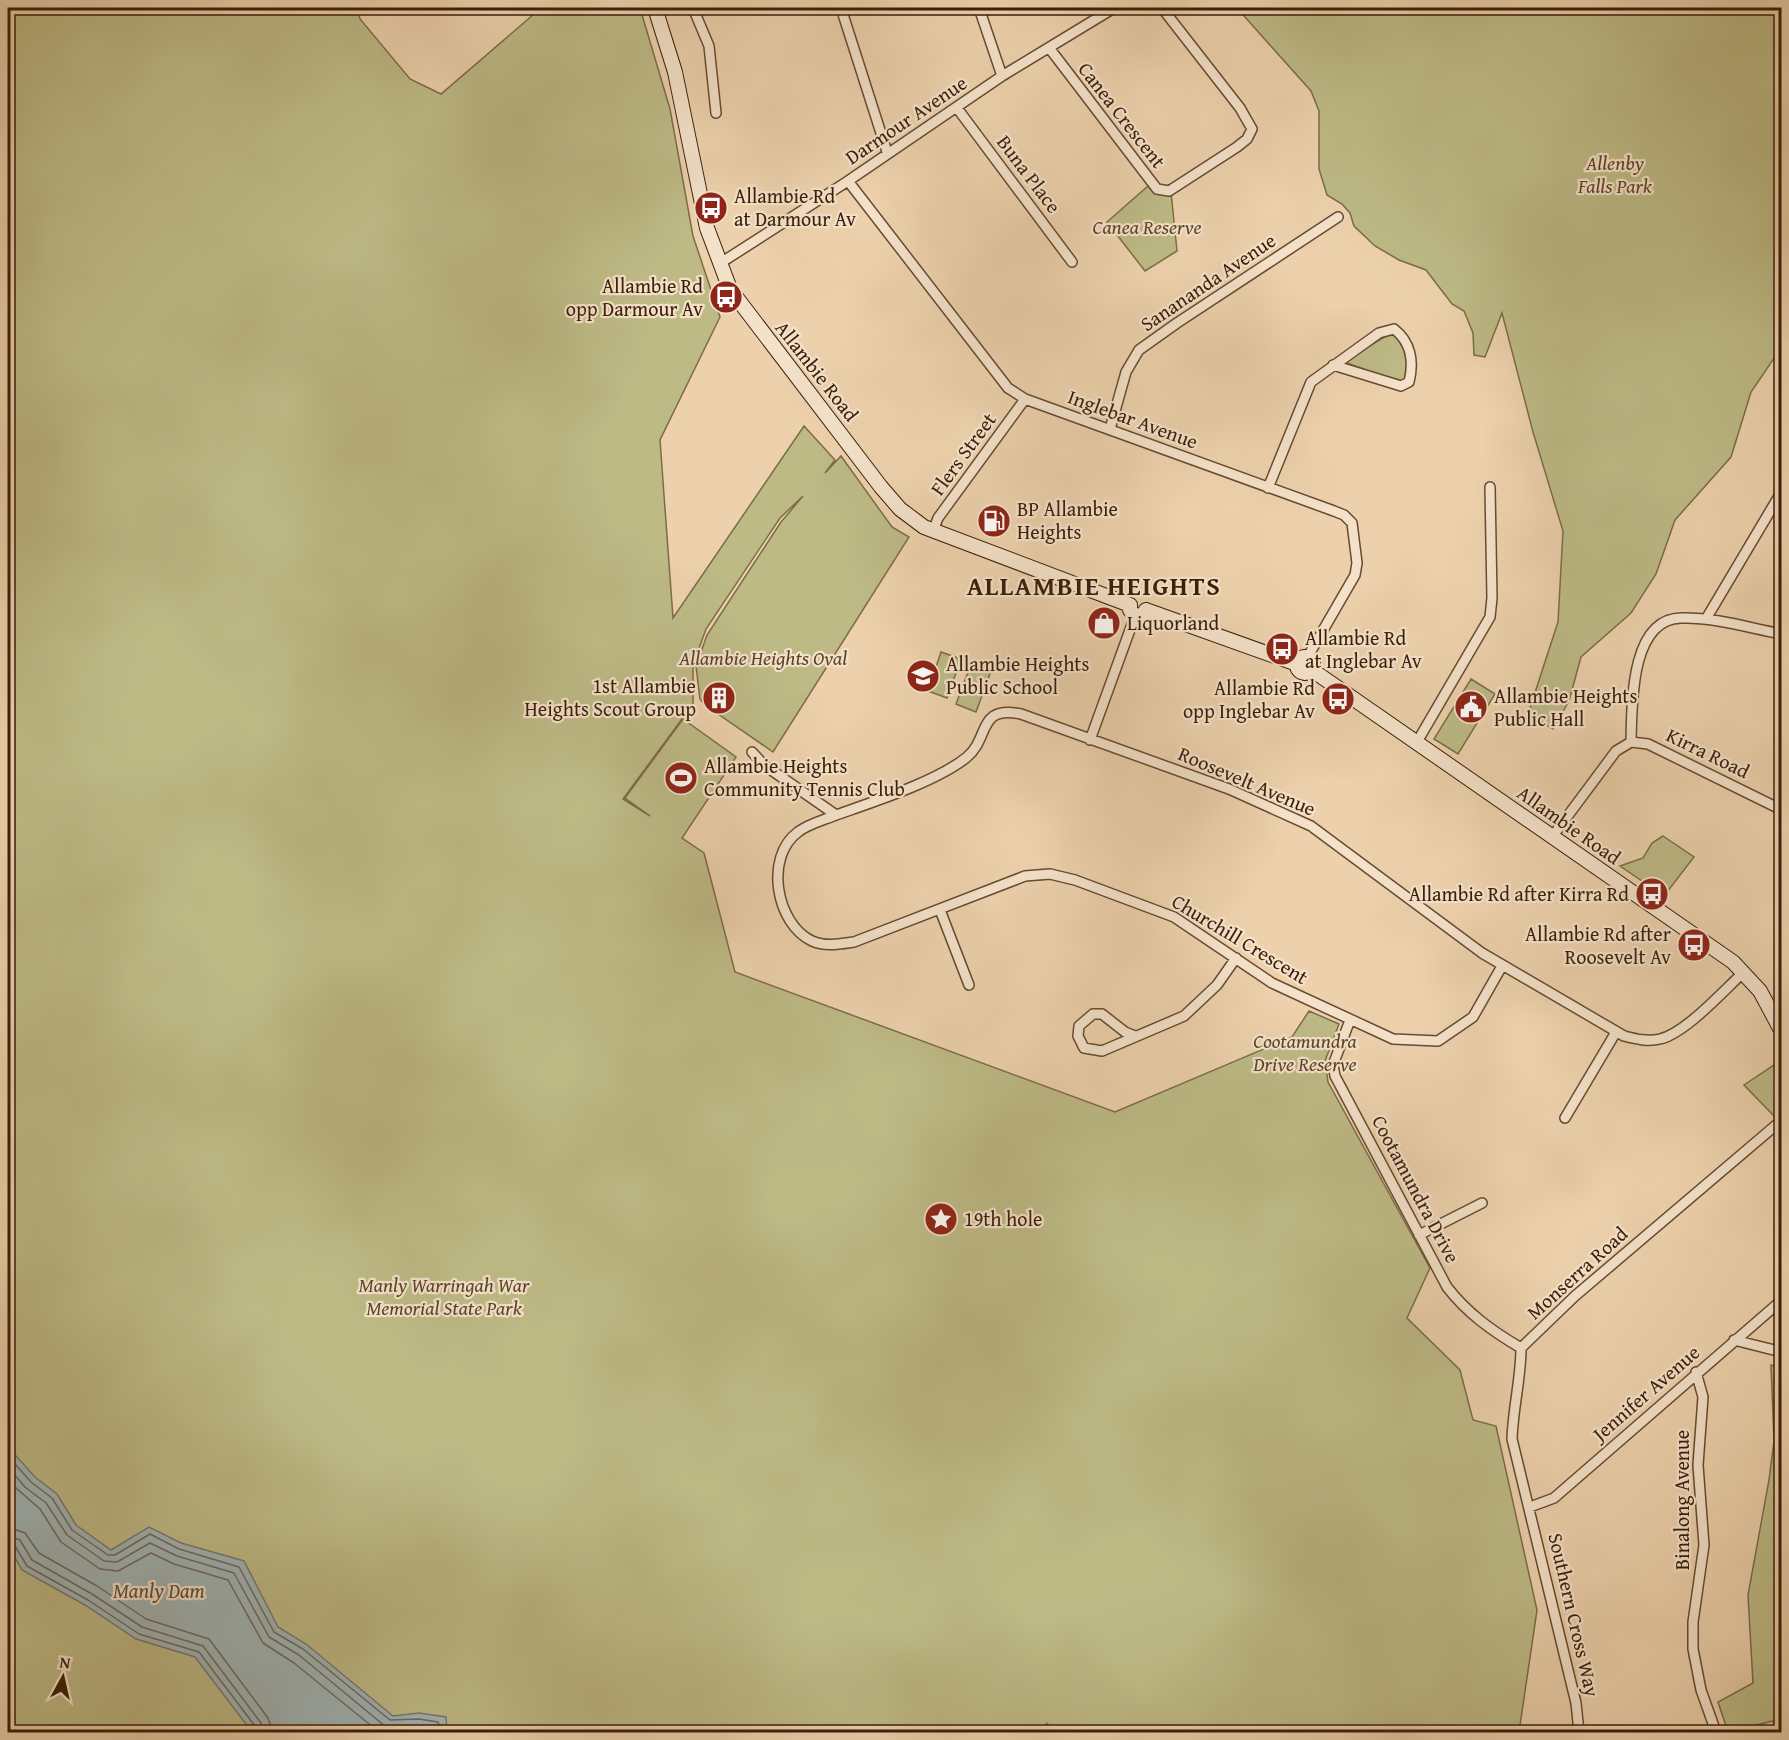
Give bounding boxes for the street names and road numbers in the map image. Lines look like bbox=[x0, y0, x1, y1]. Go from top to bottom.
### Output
street label: Canea Crescent bbox=[1072, 56, 1173, 174]
street label: Darmour Avenue bbox=[839, 68, 972, 171]
street label: Buna Place bbox=[990, 129, 1068, 219]
street label: Sanananda Avenue bbox=[1134, 225, 1281, 338]
street label: Allambie Road bbox=[769, 314, 866, 427]
street label: Inglebar Avenue bbox=[1064, 382, 1202, 455]
street label: Flers Street bbox=[923, 406, 1003, 501]
street label: Kirra Road bbox=[1662, 720, 1755, 785]
street label: Roosevelt Avenue bbox=[1174, 739, 1320, 823]
street label: Allambie Road bbox=[1512, 778, 1627, 871]
street label: Churchill Crescent bbox=[1167, 886, 1314, 991]
street label: Cootamundra Drive bbox=[1365, 1110, 1468, 1268]
street label: Monserra Road bbox=[1520, 1219, 1634, 1326]
street label: Jennifer Avenue bbox=[1583, 1338, 1706, 1449]
street label: Binalong Avenue bbox=[1667, 1430, 1696, 1570]
street label: Southern Cross Way bbox=[1542, 1530, 1607, 1700]

